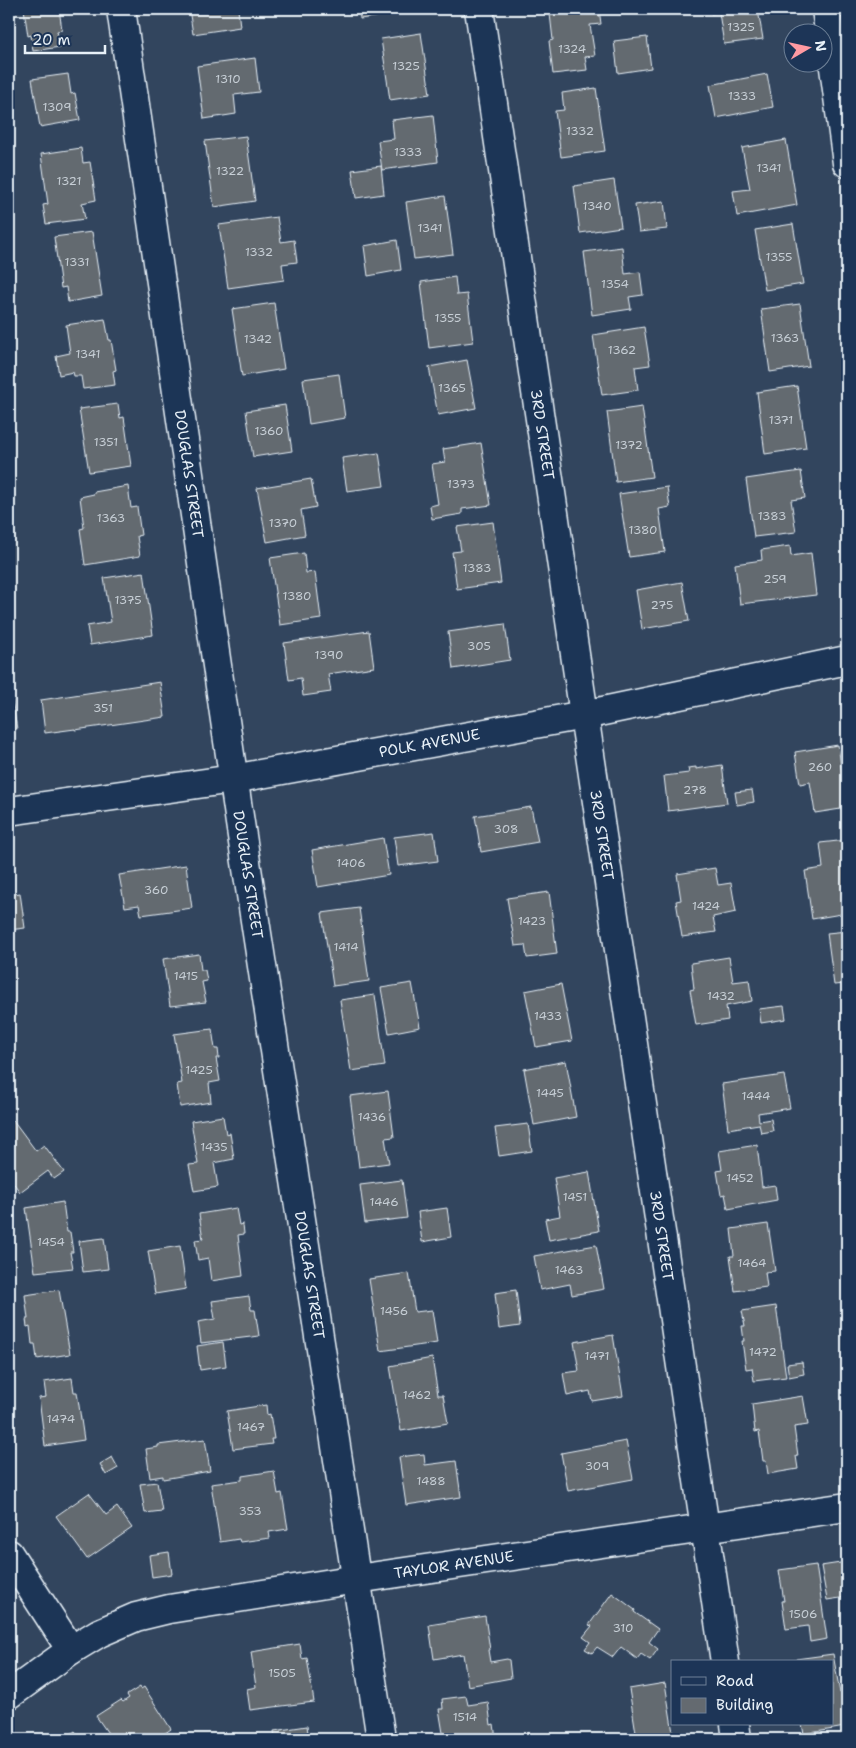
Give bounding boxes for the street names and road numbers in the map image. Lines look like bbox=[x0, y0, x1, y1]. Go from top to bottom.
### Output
street label: 3RD STREET bbox=[526, 388, 559, 481]
street label: DOUGLAS STREET bbox=[170, 409, 208, 539]
street label: POLK AVENUE bbox=[377, 724, 482, 762]
street label: 3RD STREET bbox=[585, 788, 619, 881]
street label: DOUGLAS STREET bbox=[228, 809, 268, 940]
street label: 3RD STREET bbox=[645, 1189, 678, 1282]
street label: DOUGLAS STREET bbox=[290, 1210, 329, 1340]
street label: TAYLOR AVENUE bbox=[393, 1546, 515, 1583]

